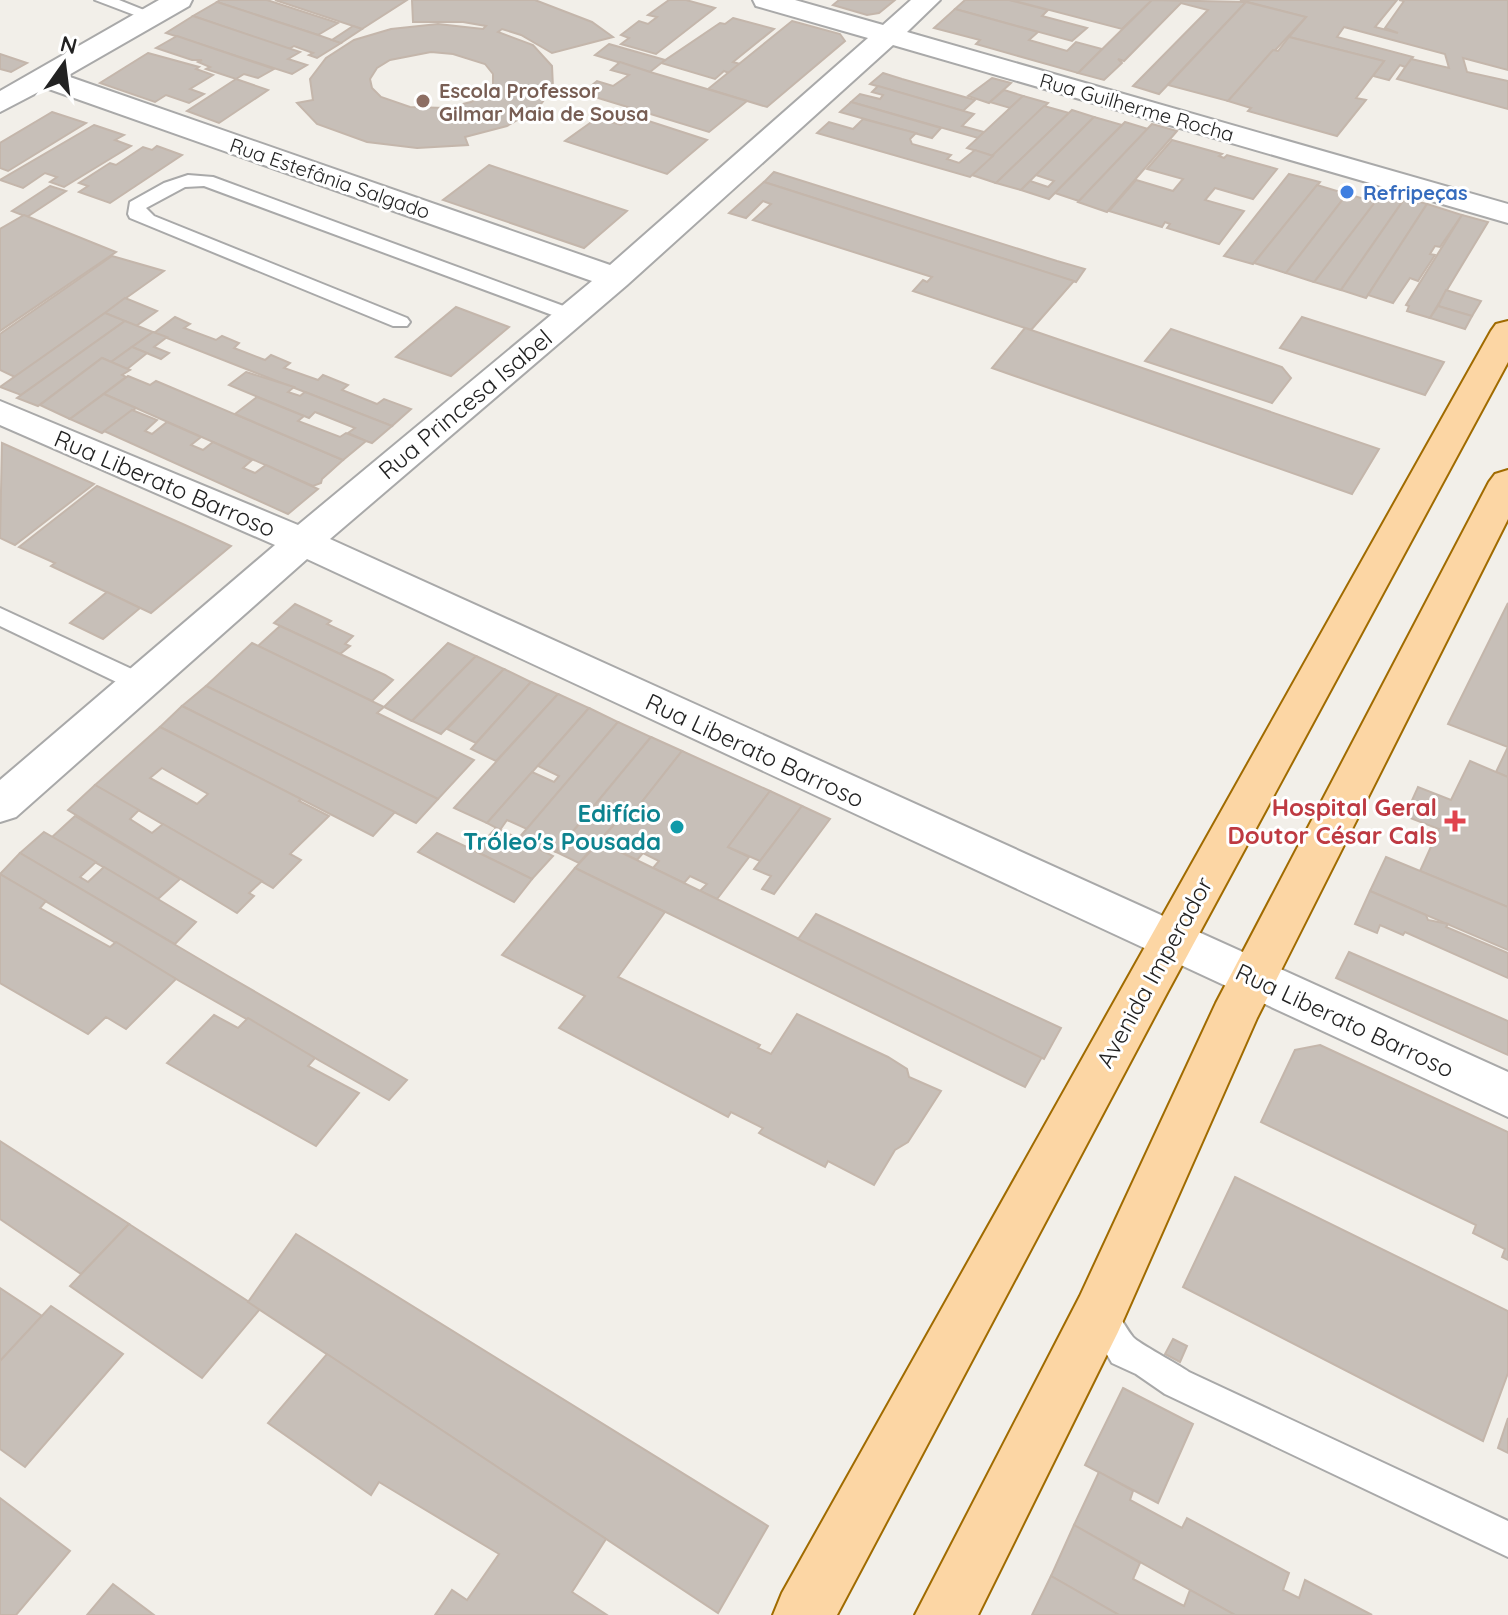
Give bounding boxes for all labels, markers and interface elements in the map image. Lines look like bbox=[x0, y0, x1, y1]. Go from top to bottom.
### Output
north arrow bbox=[24, 24, 104, 104]
text: N bbox=[58, 29, 80, 60]
street label: Rua Guilherme Rocha bbox=[1037, 67, 1237, 147]
place label: Escola Professor Gilmar Maia de Sousa bbox=[439, 78, 649, 126]
marker: Escola Professor Gilmar Maia de Sousa bbox=[414, 92, 432, 110]
street label: Rua Estefânia Salgado bbox=[227, 132, 433, 224]
place label: Refripeças bbox=[1363, 180, 1468, 205]
marker: Refripeças bbox=[1338, 183, 1356, 201]
street label: Rua Princesa Isabel bbox=[372, 323, 558, 485]
street label: Rua Liberato Barroso bbox=[50, 423, 280, 543]
street label: Rua Liberato Barroso bbox=[641, 686, 869, 814]
place label: Hospital Geral Doutor César Cals bbox=[1227, 792, 1437, 850]
place label: Edifício Tróleo's Pousada bbox=[463, 798, 661, 856]
marker: Hospital Geral Doutor César Cals bbox=[1444, 810, 1466, 832]
marker: Edifício Tróleo's Pousada bbox=[668, 818, 686, 836]
street label: Avenida Imperador bbox=[1089, 871, 1219, 1073]
street label: Rua Liberato Barroso bbox=[1231, 956, 1459, 1084]

